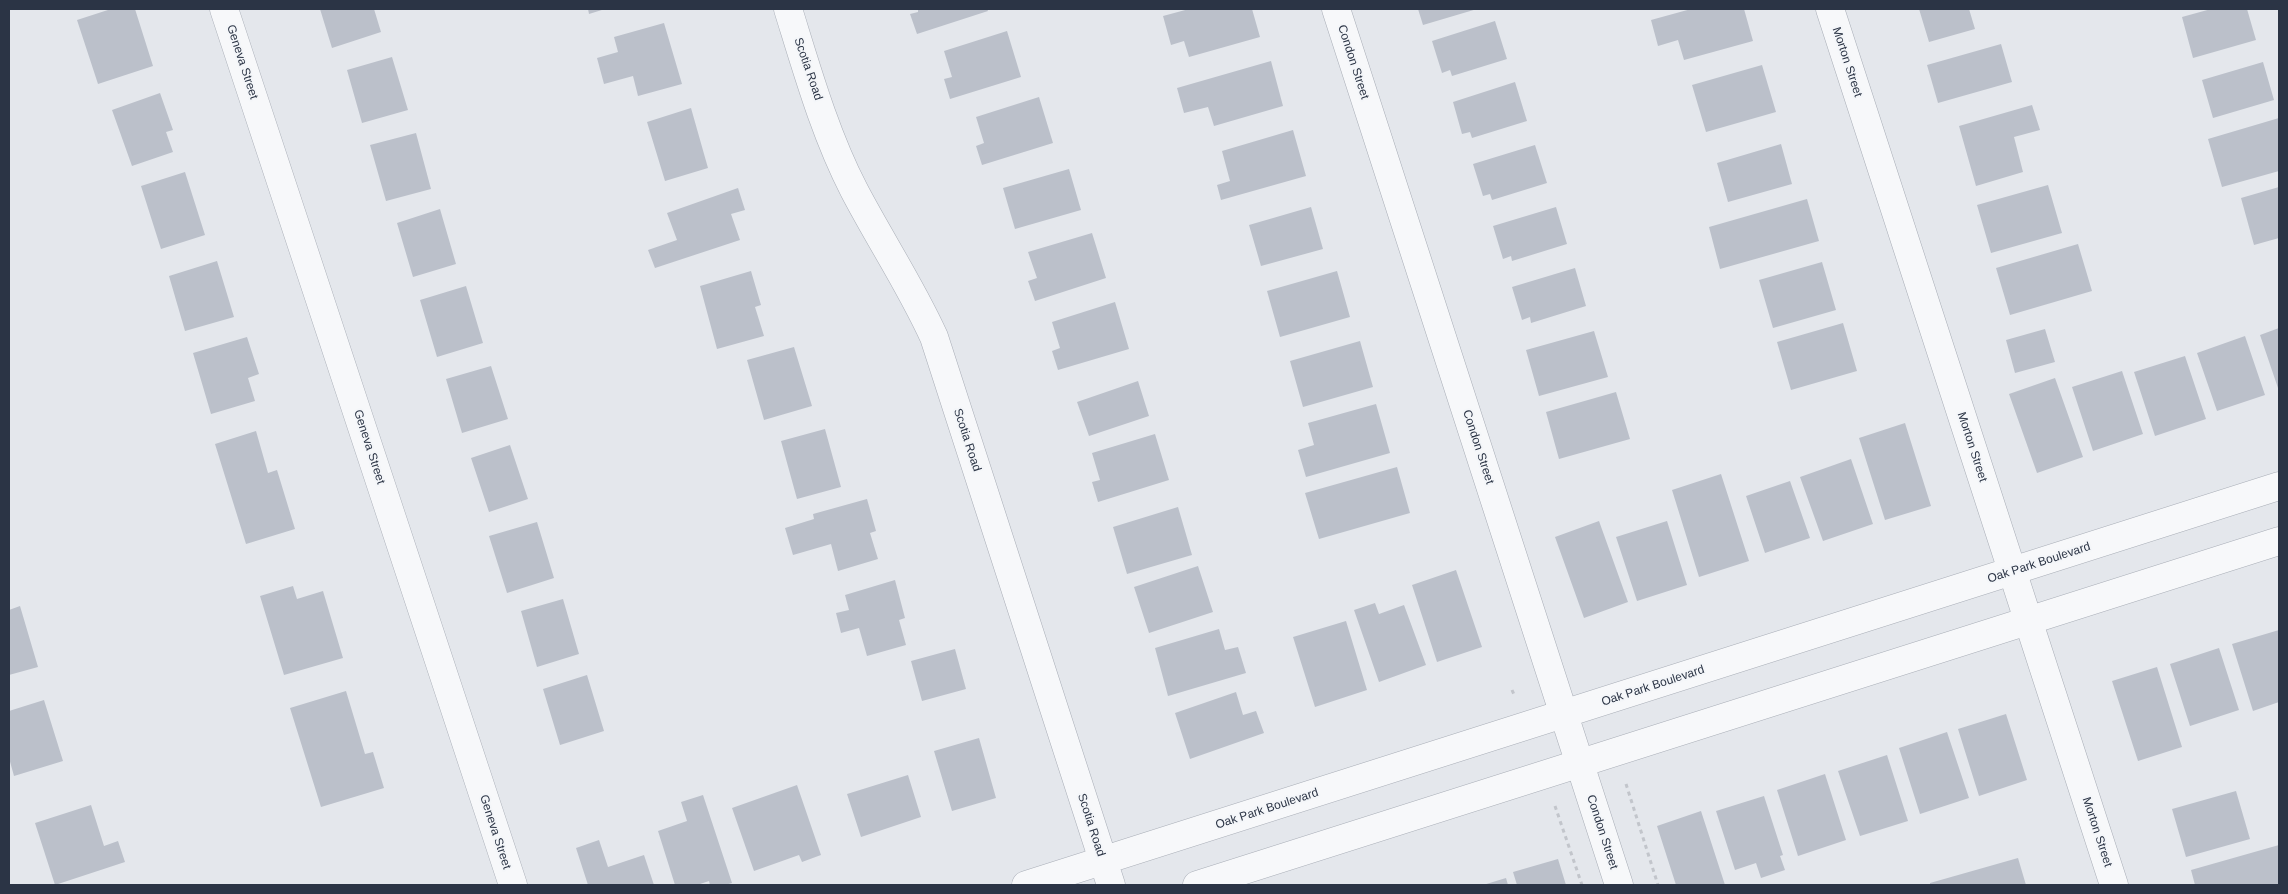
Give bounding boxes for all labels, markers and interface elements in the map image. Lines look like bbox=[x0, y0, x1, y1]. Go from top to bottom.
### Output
street label: Geneva Street bbox=[223, 23, 261, 101]
street label: Condon Street bbox=[1334, 23, 1372, 101]
street label: Morton Street bbox=[1829, 25, 1865, 99]
street label: Scotia Road bbox=[791, 36, 825, 102]
street label: Scotia Road bbox=[950, 407, 984, 473]
street label: Geneva Street bbox=[350, 408, 388, 486]
street label: Condon Street bbox=[1459, 408, 1497, 486]
street label: Morton Street bbox=[1954, 410, 1990, 484]
street label: Oak Park Boulevard bbox=[1986, 540, 2092, 586]
street label: Oak Park Boulevard bbox=[1600, 663, 1706, 709]
street label: Oak Park Boulevard bbox=[1214, 786, 1320, 832]
street label: Scotia Road bbox=[1074, 792, 1108, 858]
street label: Geneva Street bbox=[476, 793, 514, 871]
street label: Condon Street bbox=[1583, 793, 1621, 871]
street label: Morton Street bbox=[2079, 795, 2115, 869]

